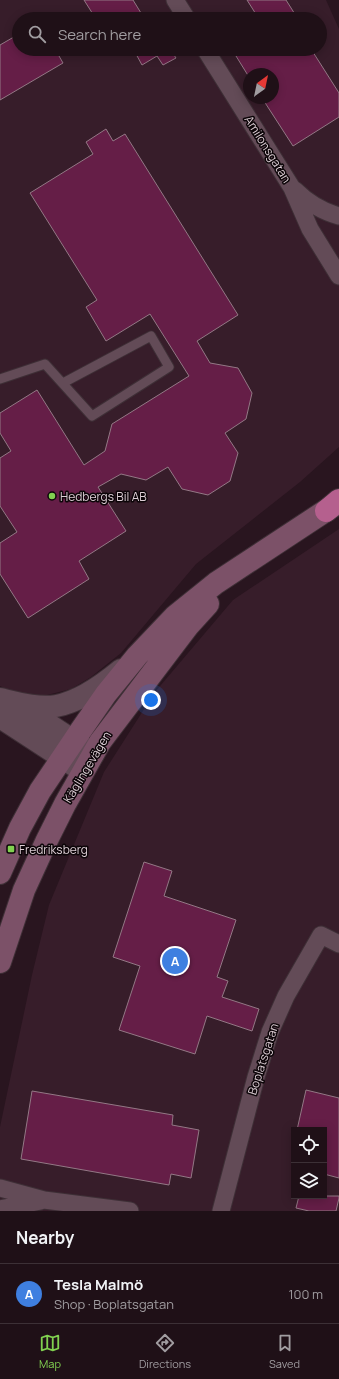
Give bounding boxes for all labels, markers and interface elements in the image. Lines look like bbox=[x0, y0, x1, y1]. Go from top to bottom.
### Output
search box bbox=[12, 12, 327, 56]
icon: search bbox=[26, 23, 48, 45]
text: Search here bbox=[58, 24, 141, 45]
north arrow bbox=[243, 68, 279, 104]
street label: Amilonsgatan bbox=[241, 112, 295, 186]
place label: Hedbergs Bil AB bbox=[60, 488, 147, 505]
marker: Hedbergs Bil AB bbox=[47, 491, 57, 501]
your location bbox=[141, 690, 161, 710]
street label: Käglingevägen bbox=[59, 728, 115, 806]
place label: Fredriksberg bbox=[19, 841, 88, 858]
marker: Fredriksberg bbox=[6, 844, 16, 854]
pin: A bbox=[162, 946, 188, 976]
street label: Boplatsgatan bbox=[243, 1021, 283, 1097]
map controls bbox=[291, 1127, 327, 1199]
button: locate bbox=[291, 1127, 327, 1163]
button: layers bbox=[291, 1163, 327, 1199]
text: Nearby bbox=[16, 1226, 74, 1249]
text: Tesla Malmö bbox=[54, 1274, 143, 1295]
text: A bbox=[25, 1285, 33, 1303]
text: 100 m bbox=[288, 1285, 323, 1303]
text: Shop · Boplatsgatan bbox=[54, 1295, 174, 1313]
tab: Map bbox=[39, 1332, 61, 1371]
tab: Directions bbox=[139, 1332, 191, 1371]
tab: Saved bbox=[269, 1332, 300, 1371]

